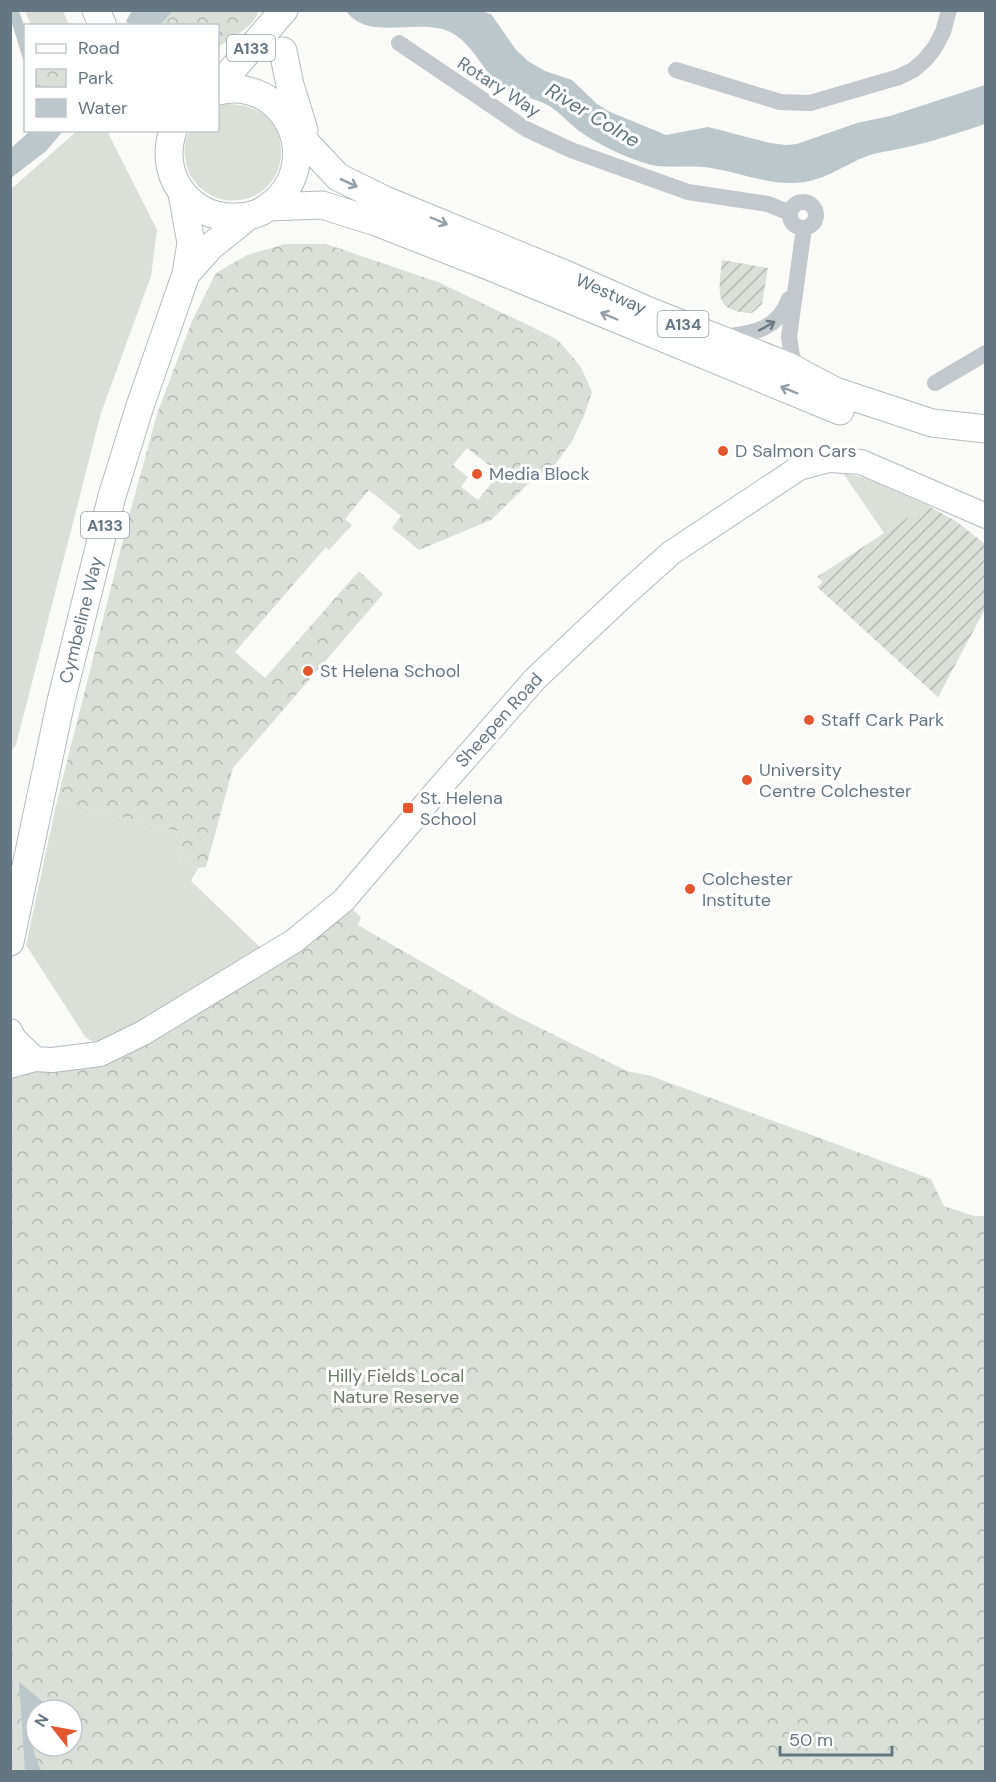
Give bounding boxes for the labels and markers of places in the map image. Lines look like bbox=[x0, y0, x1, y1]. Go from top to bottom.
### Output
place label: D Salmon Cars bbox=[735, 439, 857, 463]
marker: D Salmon Cars bbox=[716, 444, 730, 458]
place label: Media Block bbox=[489, 462, 589, 486]
marker: Media Block bbox=[470, 467, 484, 481]
place label: St Helena School bbox=[320, 659, 460, 683]
marker: St Helena School bbox=[301, 664, 315, 678]
place label: Staff Cark Park bbox=[821, 708, 944, 732]
marker: Staff Cark Park bbox=[802, 713, 816, 727]
place label: University Centre Colchester bbox=[759, 758, 912, 803]
marker: University Centre Colchester bbox=[740, 773, 754, 787]
place label: St. Helena School bbox=[420, 786, 503, 831]
marker: St. Helena School bbox=[401, 801, 415, 815]
place label: Colchester Institute bbox=[702, 867, 793, 912]
marker: Colchester Institute bbox=[683, 882, 697, 896]

